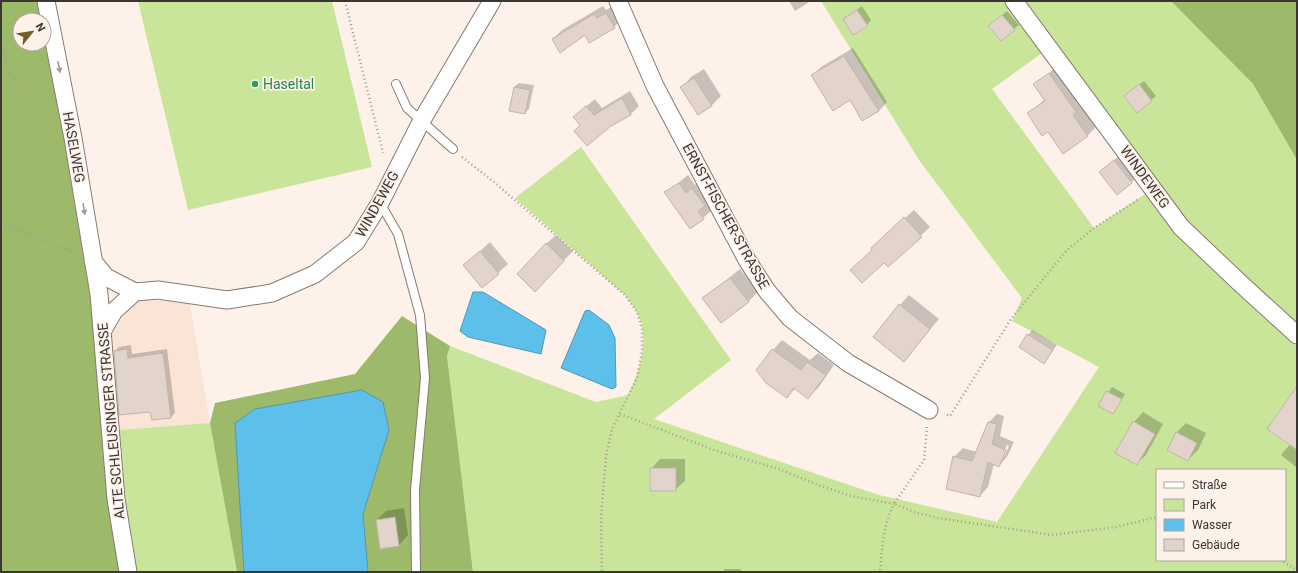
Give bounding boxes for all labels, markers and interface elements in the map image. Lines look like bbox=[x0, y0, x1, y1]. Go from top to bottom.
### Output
north arrow bbox=[12, 12, 52, 52]
text: N bbox=[33, 21, 48, 34]
one-way arrow bbox=[56, 61, 62, 73]
place label: Haseltal bbox=[263, 76, 314, 92]
marker: Haseltal bbox=[250, 79, 260, 89]
street label: HASELWEG bbox=[60, 110, 88, 184]
street label: ERNST-FISCHER-STRASSE bbox=[679, 140, 773, 292]
street label: WINDEWEG bbox=[1117, 143, 1173, 211]
street label: WINDEWEG bbox=[352, 168, 402, 240]
one-way arrow bbox=[81, 202, 87, 215]
street label: ALTE SCHLEUSINGER STRASSE bbox=[94, 322, 128, 520]
legend bbox=[1156, 469, 1286, 561]
text: Straße bbox=[1192, 478, 1227, 492]
text: Park bbox=[1192, 498, 1217, 512]
text: Wasser bbox=[1192, 518, 1232, 532]
text: Gebäude bbox=[1192, 538, 1240, 552]

